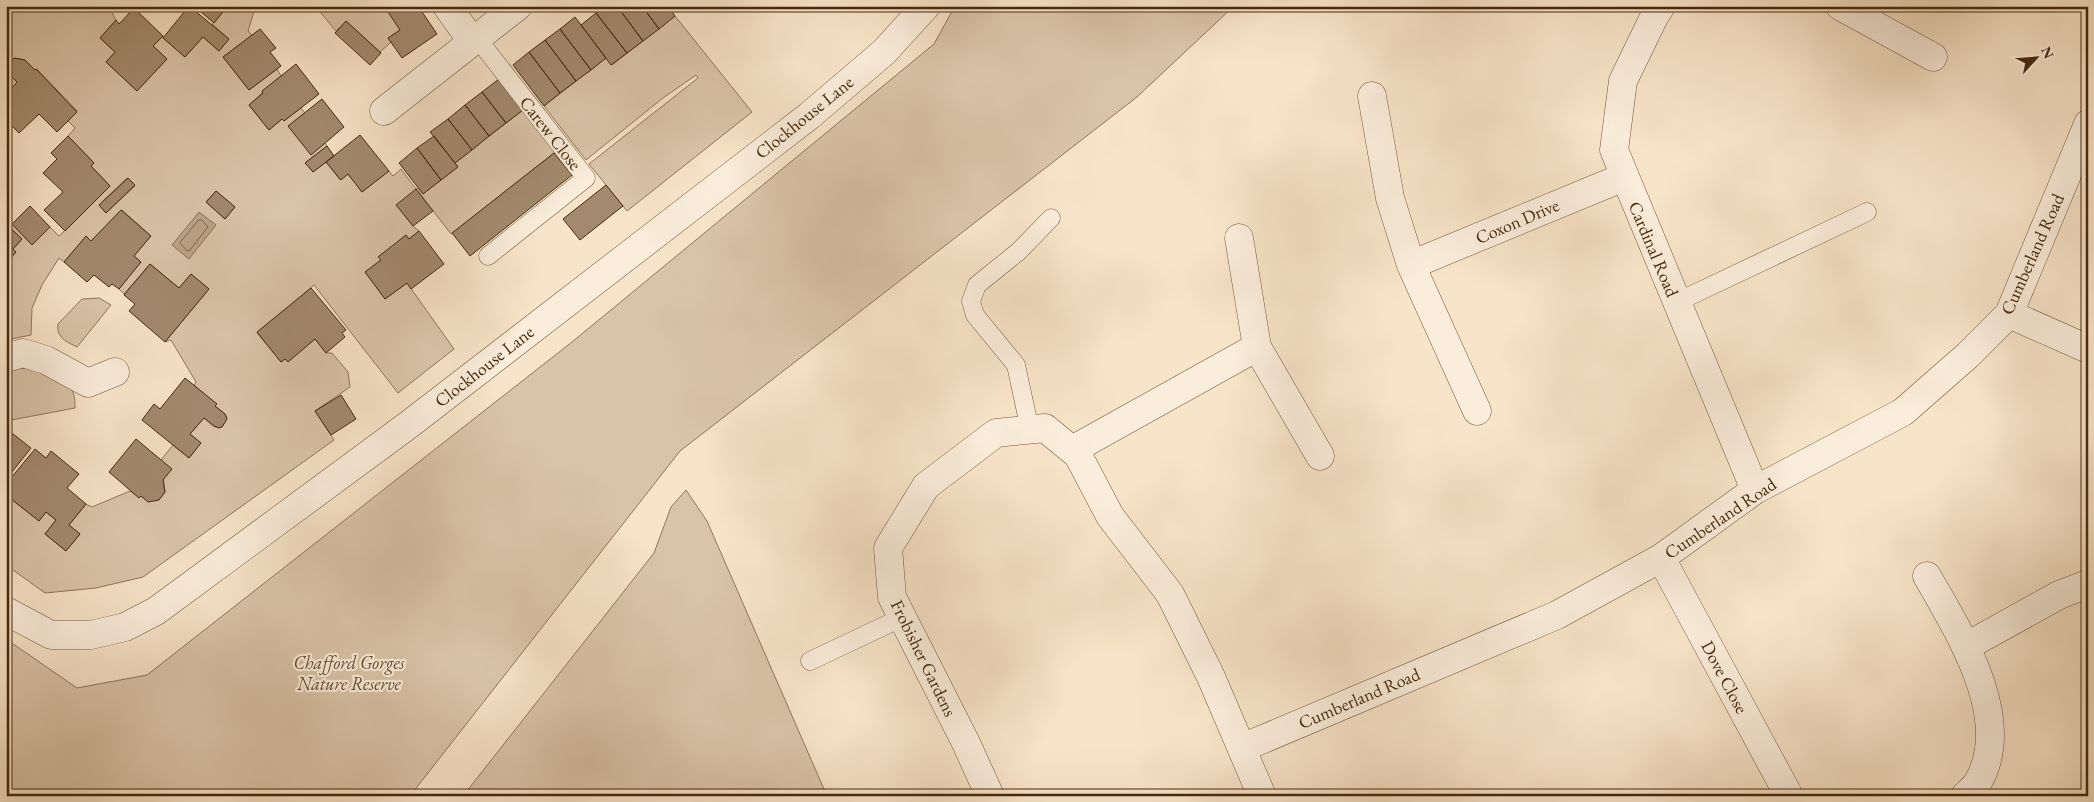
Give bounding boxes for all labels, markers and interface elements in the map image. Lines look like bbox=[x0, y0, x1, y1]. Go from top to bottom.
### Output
north arrow bbox=[2012, 32, 2062, 82]
text: N bbox=[2037, 43, 2059, 62]
street label: Clockhouse Lane bbox=[750, 70, 858, 164]
street label: Carew Close bbox=[515, 91, 587, 175]
street label: Cumberland Road bbox=[1995, 189, 2069, 318]
street label: Coxon Drive bbox=[1472, 193, 1562, 249]
street label: Cardinal Road bbox=[1624, 198, 1685, 301]
street label: Clockhouse Lane bbox=[430, 320, 538, 412]
street label: Cumberland Road bbox=[1660, 472, 1781, 564]
street label: Frobisher Gardens bbox=[886, 596, 962, 720]
street label: Dove Close bbox=[1696, 637, 1754, 717]
park label: Chafford Gorges Nature Reserve bbox=[293, 651, 406, 695]
street label: Cumberland Road bbox=[1295, 662, 1424, 734]

